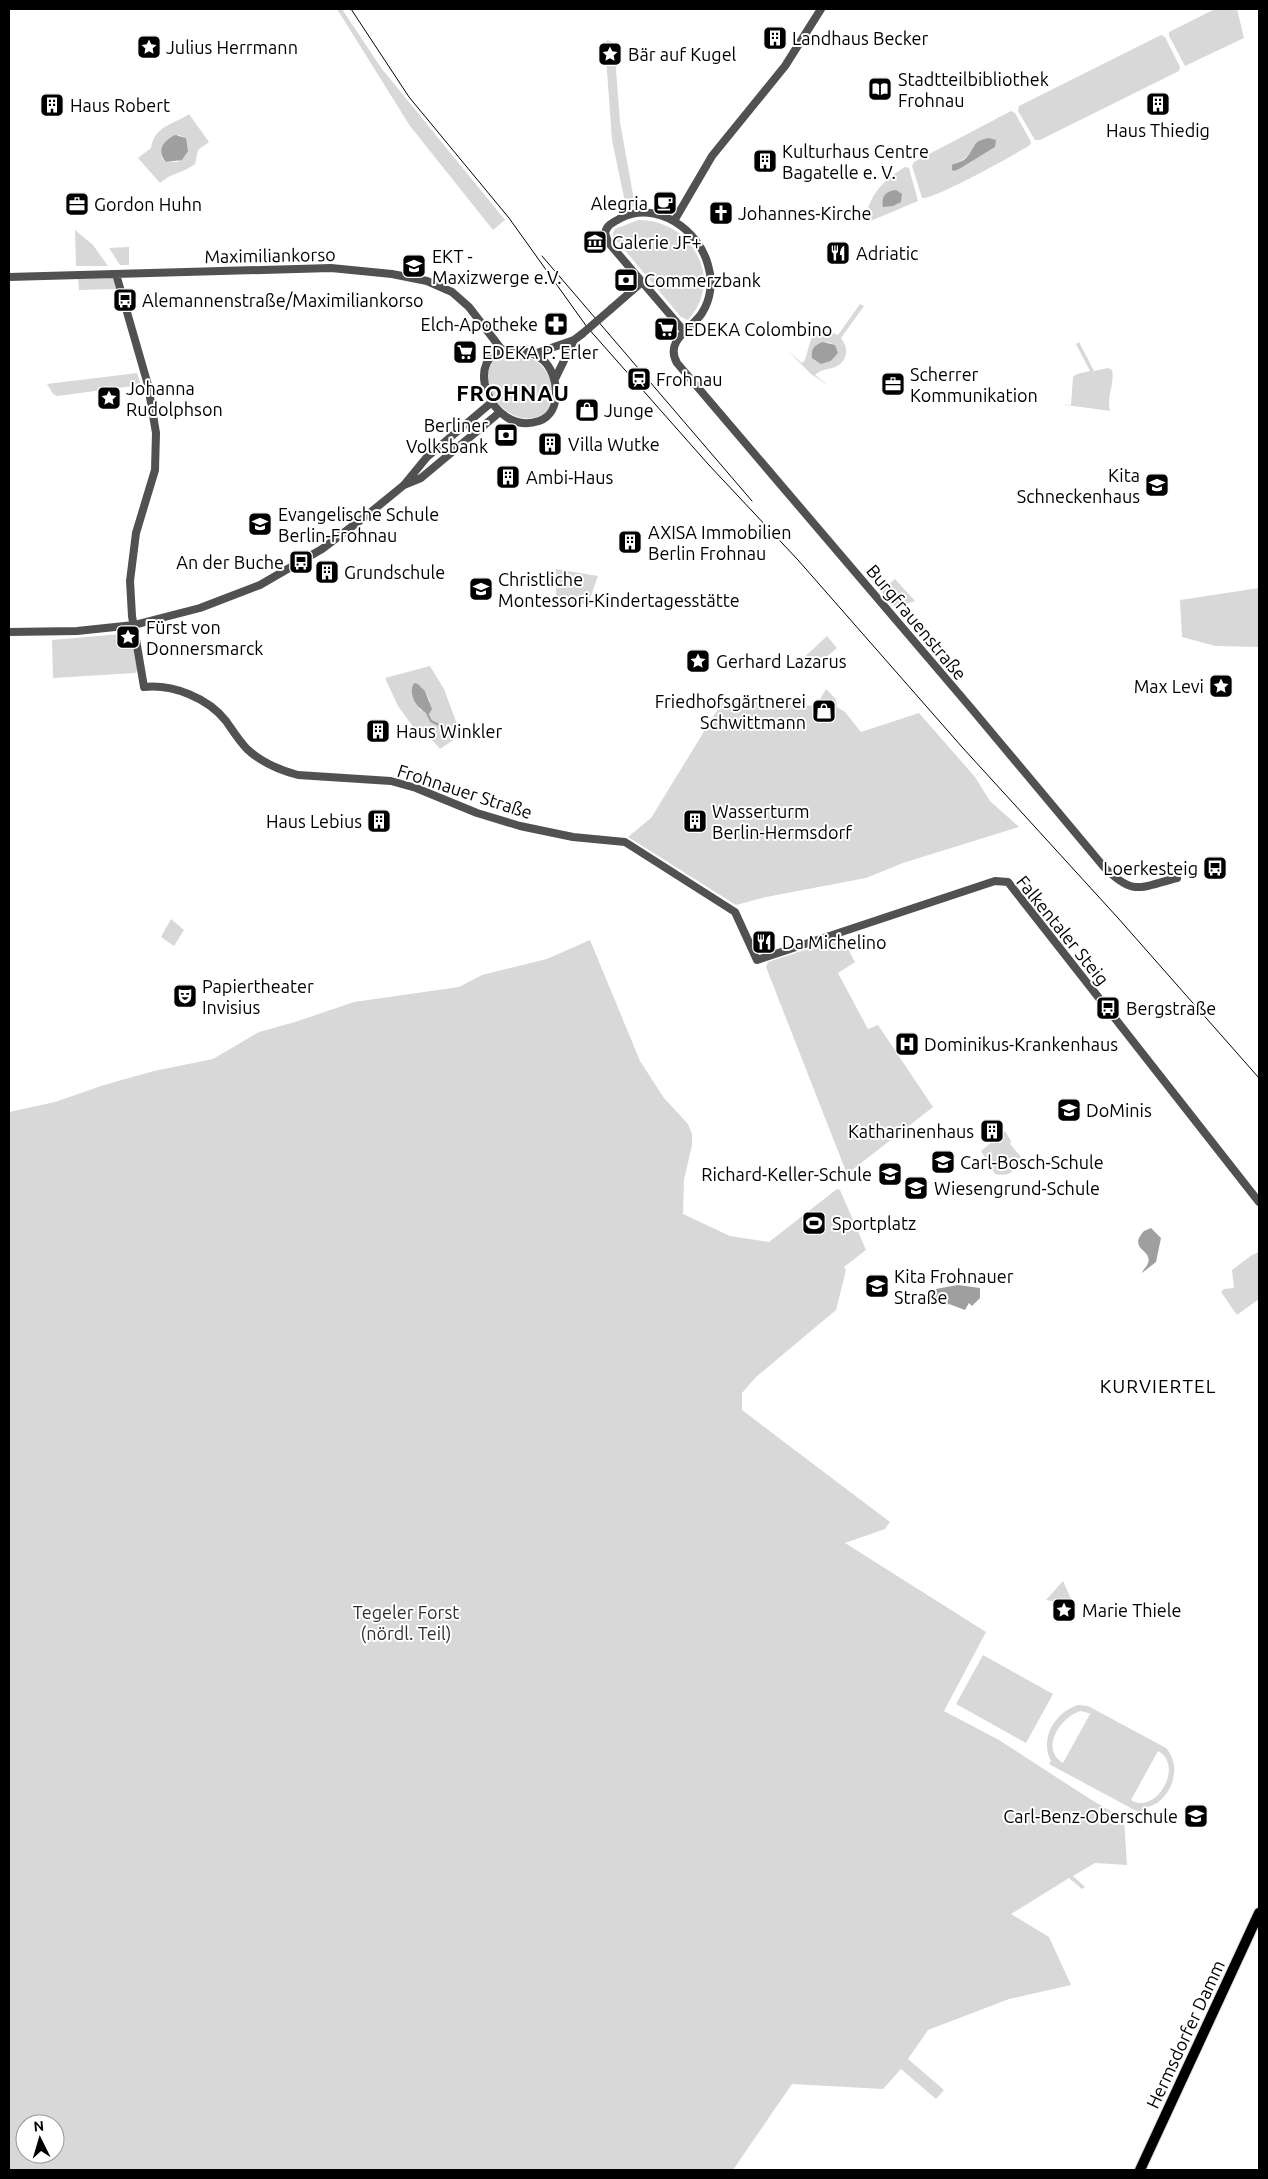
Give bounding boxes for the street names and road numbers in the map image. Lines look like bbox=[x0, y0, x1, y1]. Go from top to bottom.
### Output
street label: Maximiliankorso bbox=[204, 244, 336, 266]
street label: Burgfrauenstraße bbox=[863, 560, 971, 684]
street label: Frohnauer Straße bbox=[395, 760, 535, 822]
street label: Falkentaler Steig bbox=[1013, 871, 1113, 989]
street label: Hermsdorfer Damm bbox=[1142, 1957, 1228, 2111]

